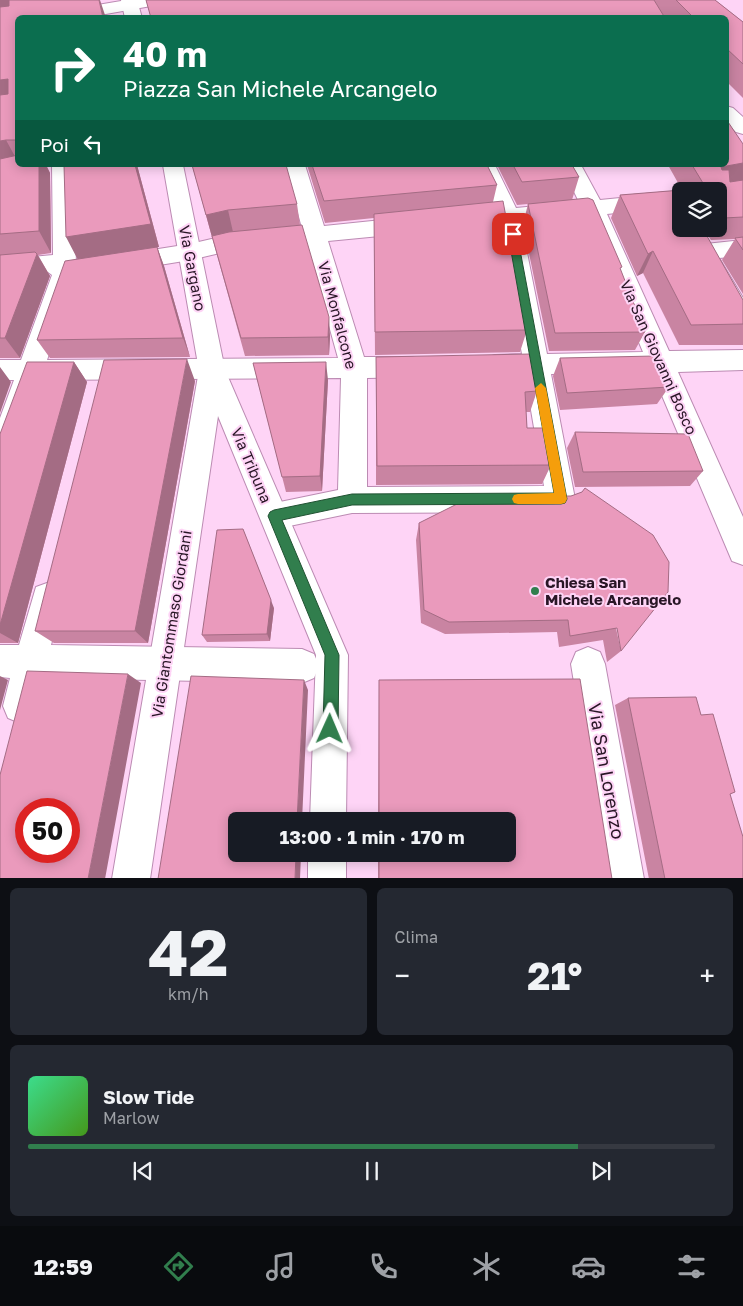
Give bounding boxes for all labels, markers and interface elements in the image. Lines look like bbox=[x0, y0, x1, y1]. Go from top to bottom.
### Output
text: 40 m bbox=[123, 33, 207, 75]
icon: right bbox=[40, 35, 105, 100]
text: Piazza San Michele Arcangelo bbox=[123, 75, 437, 102]
icon: left bbox=[79, 130, 107, 158]
text: Poi bbox=[40, 133, 69, 156]
map controls bbox=[672, 182, 727, 237]
button: layers bbox=[672, 182, 727, 237]
pin bbox=[492, 213, 534, 255]
icon: arrive bbox=[499, 220, 527, 248]
street label: Via Gargano bbox=[176, 224, 210, 312]
street label: Via Monfalcone bbox=[315, 259, 361, 371]
street label: Via San Giovanni Bosco bbox=[617, 277, 701, 437]
street label: Via Tribuna bbox=[228, 425, 276, 505]
street label: Via Giantommaso Giordani bbox=[147, 529, 195, 719]
place label: Chiesa San Michele Arcangelo bbox=[545, 573, 681, 608]
marker: Chiesa San Michele Arcangelo bbox=[529, 585, 541, 597]
street label: Via San Lorenzo bbox=[584, 701, 630, 841]
position arrow bbox=[303, 702, 355, 754]
speed limit sign: 50 bbox=[15, 798, 80, 863]
text: 13:00 · 1 min · 170 m bbox=[279, 825, 465, 848]
text: 42 bbox=[148, 912, 228, 990]
text: Clima bbox=[395, 927, 438, 947]
text: 21° bbox=[527, 953, 582, 998]
text: − bbox=[395, 959, 410, 992]
text: + bbox=[700, 959, 715, 992]
text: km/h bbox=[168, 984, 209, 1004]
text: Slow Tide bbox=[103, 1085, 194, 1108]
text: Marlow bbox=[103, 1108, 159, 1128]
icon: previous bbox=[129, 1157, 157, 1185]
icon: pause bbox=[358, 1157, 386, 1185]
icon: next bbox=[587, 1157, 615, 1185]
icon: directions bbox=[161, 1249, 196, 1284]
icon: music bbox=[263, 1249, 298, 1284]
icon: phone bbox=[366, 1249, 401, 1284]
icon: climate bbox=[469, 1249, 504, 1284]
icon: car bbox=[571, 1249, 606, 1284]
icon: filters bbox=[674, 1249, 709, 1284]
text: 12:59 bbox=[34, 1253, 93, 1280]

